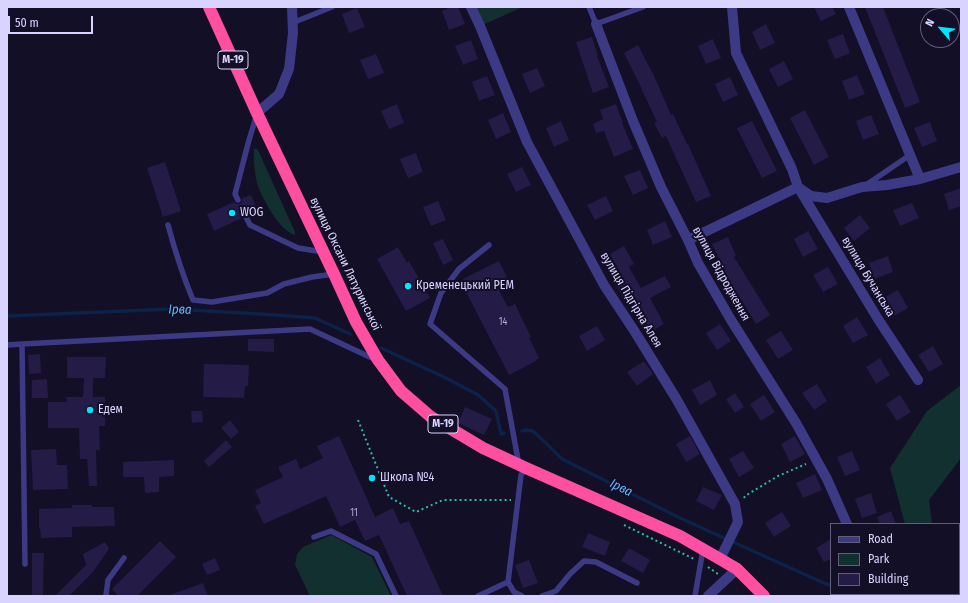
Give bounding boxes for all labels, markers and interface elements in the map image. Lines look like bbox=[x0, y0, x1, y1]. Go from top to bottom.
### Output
scale bar bbox=[10, 8, 95, 34]
north arrow bbox=[920, 8, 960, 48]
text: 50 m bbox=[15, 16, 39, 30]
text: N bbox=[923, 17, 937, 29]
road number: М-19 bbox=[218, 51, 248, 69]
street label: вулиця Оксани Лятуринської bbox=[306, 195, 384, 333]
place label: WOG bbox=[240, 206, 263, 220]
marker: WOG bbox=[227, 208, 237, 218]
street label: вулиця Відродження bbox=[689, 224, 753, 324]
street label: вулиця Бучанська bbox=[838, 234, 898, 320]
street label: вулиця Підгірна Алея bbox=[597, 250, 665, 350]
place label: Кременецький РЕМ bbox=[416, 279, 514, 293]
marker: Кременецький РЕМ bbox=[403, 281, 413, 291]
water label: Ірва bbox=[168, 302, 192, 318]
house number: 14 bbox=[499, 316, 507, 328]
place label: Едем bbox=[98, 403, 123, 417]
marker: Едем bbox=[85, 405, 95, 415]
road number: М-19 bbox=[428, 415, 458, 433]
place label: Школа №4 bbox=[380, 471, 434, 485]
marker: Школа №4 bbox=[367, 473, 377, 483]
water label: Ірва bbox=[607, 476, 635, 500]
house number: 11 bbox=[350, 507, 358, 519]
legend bbox=[830, 523, 960, 595]
text: Road bbox=[868, 532, 893, 546]
text: Park bbox=[868, 552, 889, 566]
text: Building bbox=[868, 572, 908, 586]

